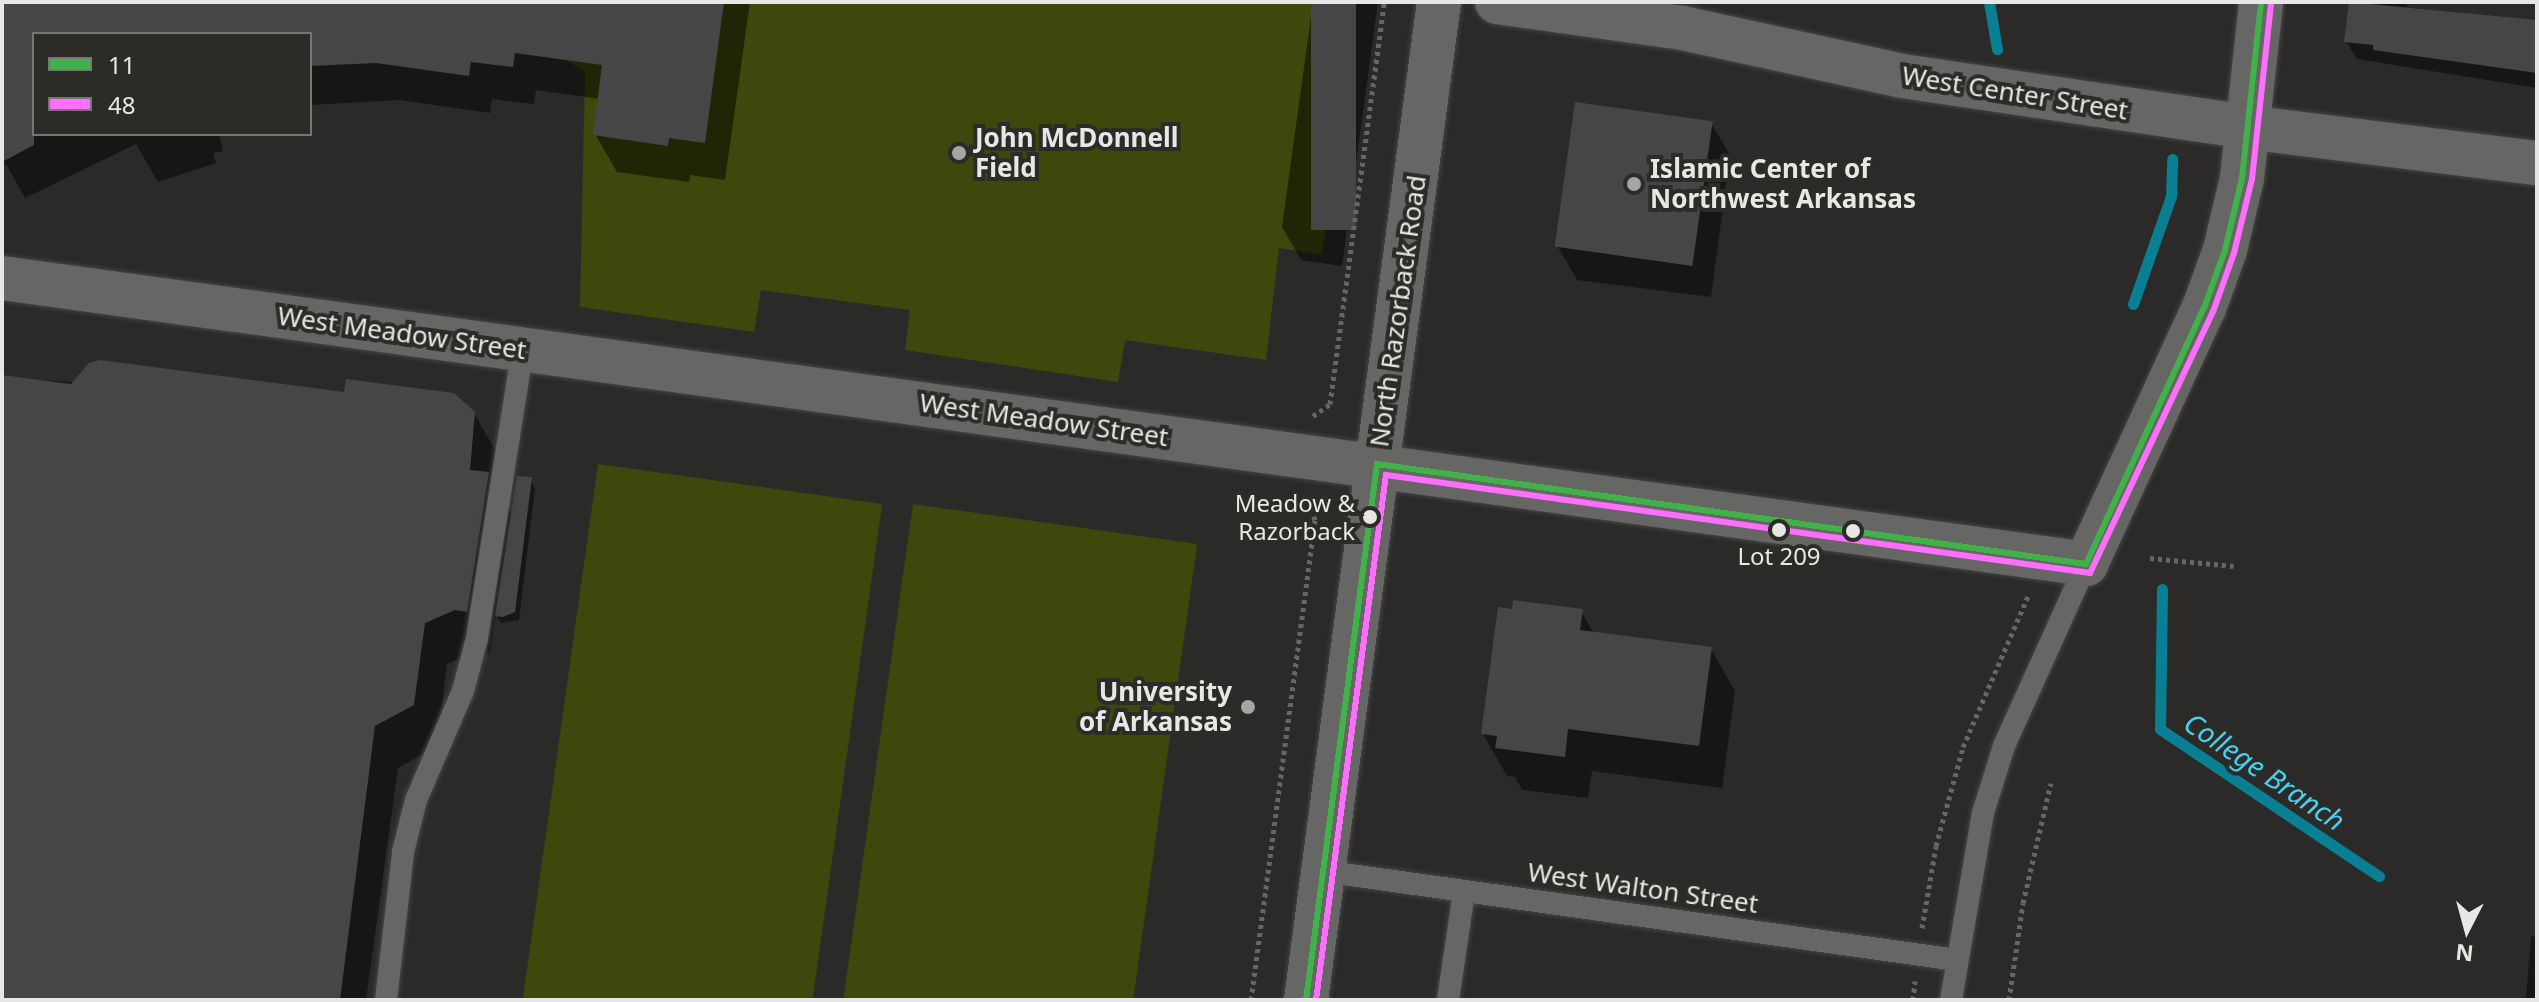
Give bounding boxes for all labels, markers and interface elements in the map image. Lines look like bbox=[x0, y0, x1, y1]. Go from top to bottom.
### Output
legend bbox=[32, 32, 312, 136]
text: 11 bbox=[108, 48, 135, 81]
street label: West Center Street bbox=[1900, 60, 2130, 126]
text: 48 bbox=[108, 88, 135, 121]
place label: John McDonnell Field bbox=[975, 122, 1178, 184]
marker: John McDonnell Field bbox=[950, 144, 968, 162]
place label: Islamic Center of Northwest Arkansas bbox=[1650, 153, 1916, 214]
street label: North Razorback Road bbox=[1363, 173, 1433, 449]
marker: Islamic Center of Northwest Arkansas bbox=[1625, 175, 1643, 193]
street label: West Meadow Street bbox=[276, 300, 528, 366]
street label: West Meadow Street bbox=[918, 387, 1170, 453]
place label: Meadow & Razorback bbox=[1235, 489, 1355, 545]
marker: Meadow & Razorback bbox=[1362, 509, 1378, 525]
marker: Lot 209 bbox=[1771, 522, 1787, 538]
unlabelled marker bbox=[1845, 523, 1861, 539]
place label: Lot 209 bbox=[1737, 542, 1821, 570]
place label: University of Arkansas bbox=[1079, 676, 1232, 738]
marker: University of Arkansas bbox=[1239, 698, 1257, 716]
water label: College Branch bbox=[2178, 705, 2352, 837]
street label: West Walton Street bbox=[1526, 856, 1760, 920]
north arrow bbox=[2427, 890, 2507, 970]
text: N bbox=[2454, 938, 2475, 970]

